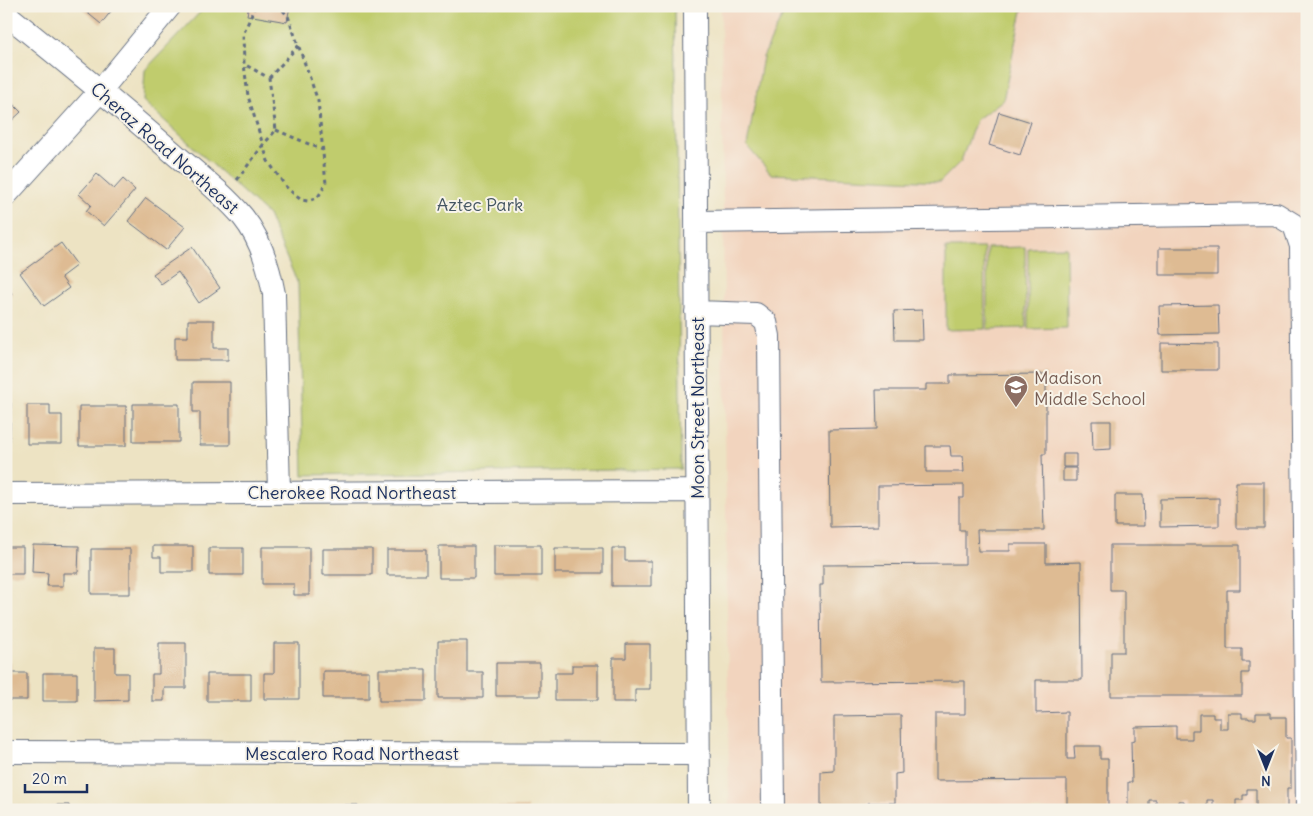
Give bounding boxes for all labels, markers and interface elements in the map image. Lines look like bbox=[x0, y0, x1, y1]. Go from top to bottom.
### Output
street label: Cheraz Road Northeast bbox=[86, 77, 244, 219]
park label: Aztec Park bbox=[437, 193, 523, 216]
street label: Moon Street Northeast bbox=[686, 317, 709, 499]
place label: Madison Middle School bbox=[1034, 366, 1146, 410]
school or university icon: Madison Middle School bbox=[1003, 374, 1029, 408]
street label: Cherokee Road Northeast bbox=[248, 481, 456, 504]
street label: Mescalero Road Northeast bbox=[245, 742, 459, 765]
north arrow bbox=[1240, 744, 1290, 794]
scale bar bbox=[25, 761, 88, 793]
text: 20 m bbox=[32, 769, 67, 788]
text: N bbox=[1261, 772, 1271, 790]

